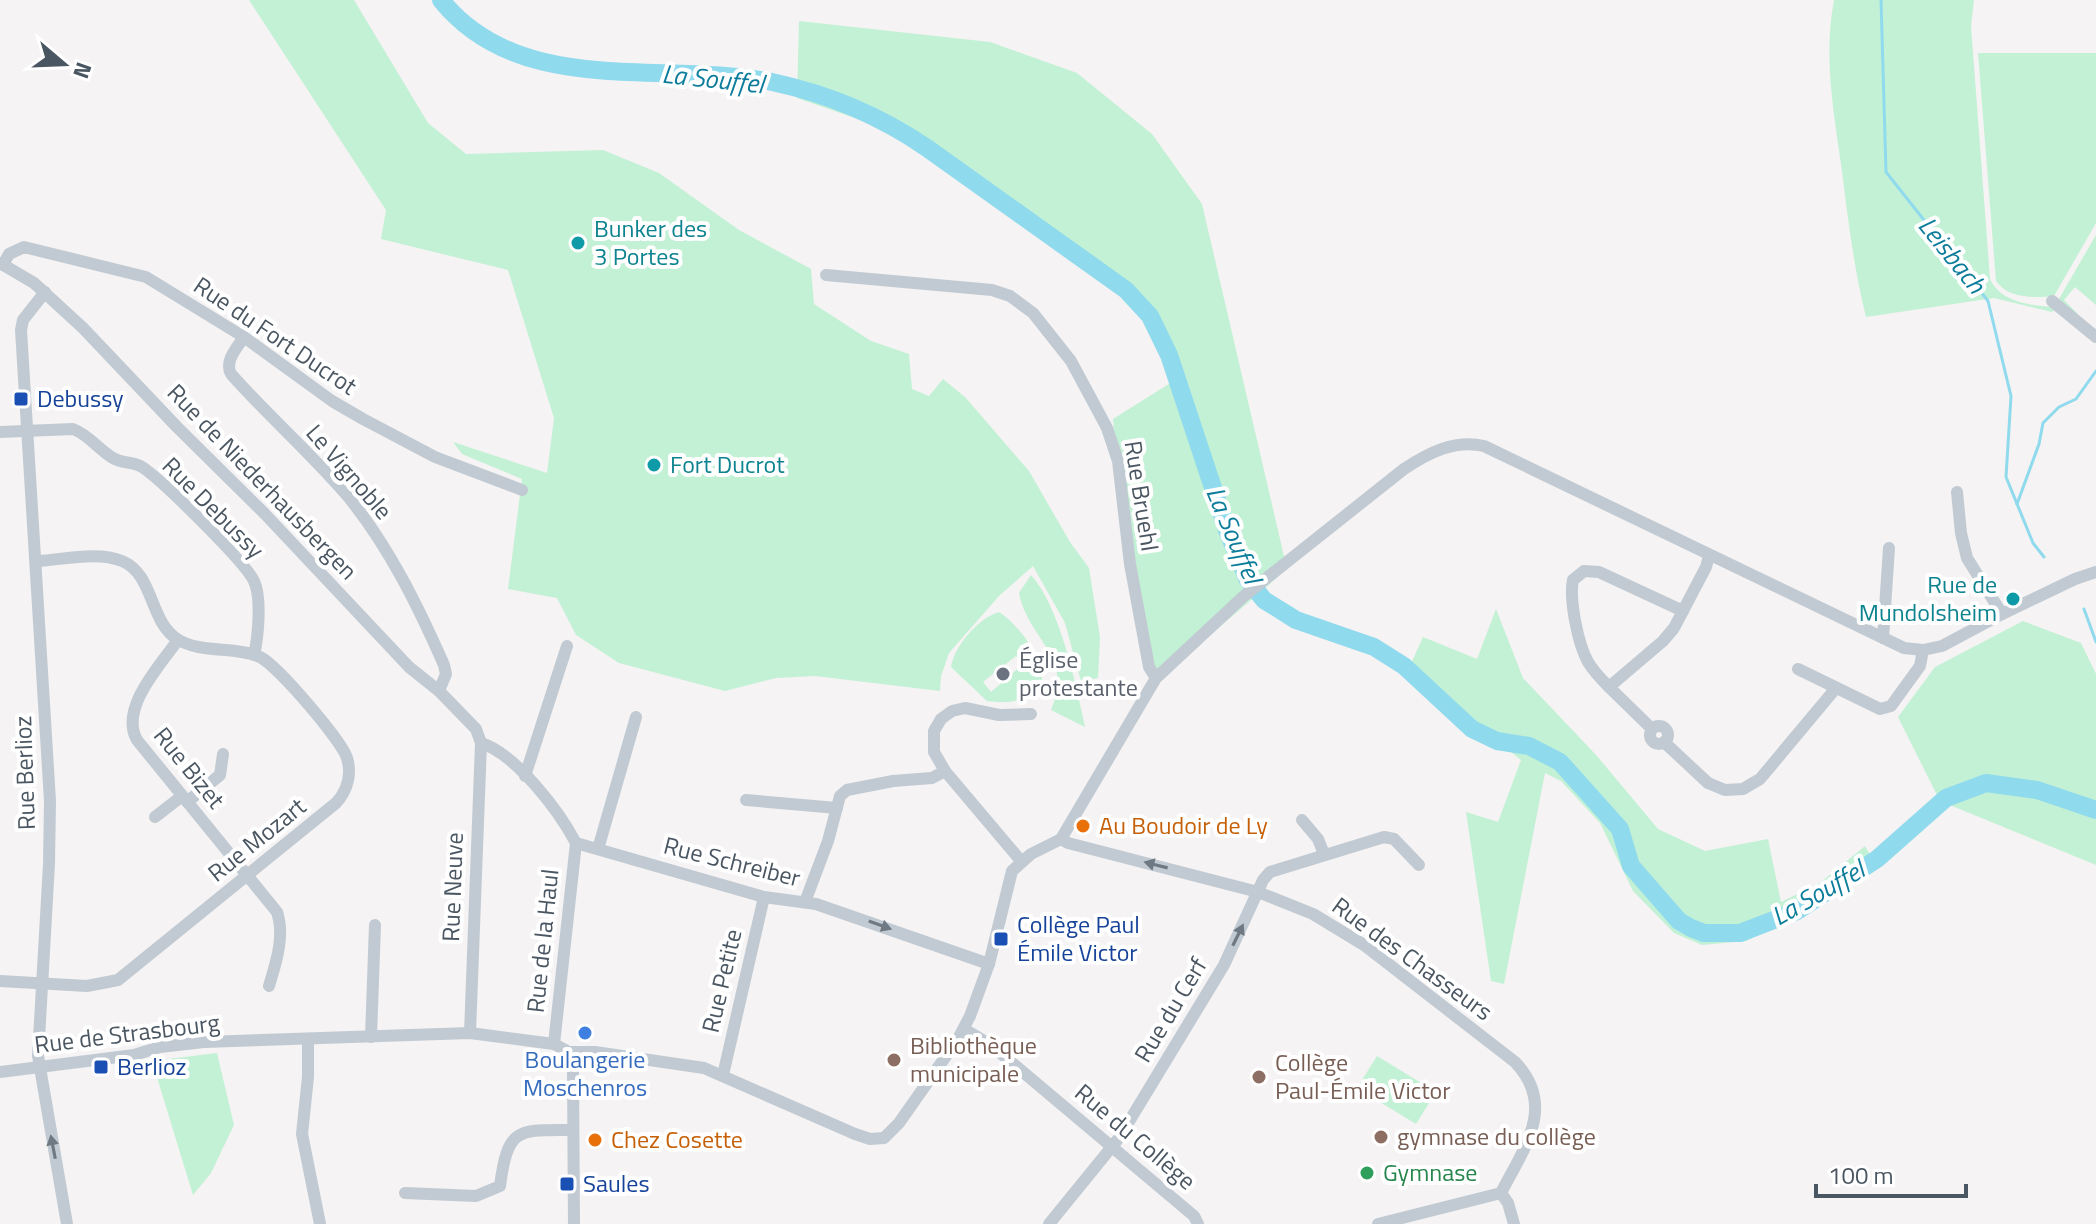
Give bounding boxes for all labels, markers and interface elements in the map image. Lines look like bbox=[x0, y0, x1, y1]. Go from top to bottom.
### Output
north arrow bbox=[24, 24, 104, 104]
water label: La Souffel bbox=[660, 54, 769, 104]
text: N bbox=[64, 58, 101, 83]
water label: Leisbach bbox=[1909, 208, 1996, 302]
place label: Bunker des 3 Portes bbox=[594, 210, 707, 274]
marker: Bunker des 3 Portes bbox=[569, 234, 587, 252]
street label: Rue du Fort Ducrot bbox=[187, 267, 365, 404]
street label: Rue de Niederhausbergen bbox=[159, 375, 366, 588]
place label: Debussy bbox=[37, 380, 124, 416]
marker: Debussy bbox=[12, 390, 30, 408]
street label: Le Vignoble bbox=[298, 416, 401, 527]
street label: Rue Bruehl bbox=[1116, 438, 1168, 554]
place label: Fort Ducrot bbox=[670, 446, 785, 482]
street label: Rue Debussy bbox=[154, 448, 273, 567]
marker: Fort Ducrot bbox=[645, 456, 663, 474]
water label: La Souffel bbox=[1197, 480, 1274, 592]
place label: Rue de Mundolsheim bbox=[1859, 566, 1997, 630]
marker: Rue de Mundolsheim bbox=[2004, 590, 2022, 608]
place label: Église protestante bbox=[1019, 641, 1138, 705]
marker: Église protestante bbox=[994, 665, 1012, 683]
street label: Rue Berlioz bbox=[4, 715, 44, 831]
street label: Rue Bizet bbox=[146, 719, 234, 817]
street label: Rue Mozart bbox=[200, 788, 314, 890]
place label: Au Boudoir de Ly bbox=[1099, 807, 1268, 843]
marker: Au Boudoir de Ly bbox=[1074, 817, 1092, 835]
street label: Rue Schreiber bbox=[660, 827, 804, 895]
street label: Rue Neuve bbox=[432, 832, 472, 942]
water label: La Souffel bbox=[1764, 848, 1875, 935]
one-way arrow bbox=[1143, 859, 1168, 871]
street label: Rue de la Haul bbox=[517, 867, 567, 1015]
street label: Rue des Chasseurs bbox=[1325, 888, 1500, 1029]
place label: Collège Paul Émile Victor bbox=[1017, 906, 1140, 970]
one-way arrow bbox=[868, 919, 892, 931]
one-way arrow bbox=[1231, 924, 1245, 947]
street label: Rue Petite bbox=[692, 925, 750, 1036]
marker: Collège Paul Émile Victor bbox=[992, 930, 1010, 948]
street label: Rue du Cerf bbox=[1125, 950, 1216, 1069]
street label: Rue de Strasbourg bbox=[32, 1004, 221, 1062]
marker: Boulangerie Moschenros bbox=[576, 1024, 594, 1042]
place label: Bibliothèque municipale bbox=[910, 1027, 1037, 1091]
place label: Boulangerie Moschenros bbox=[523, 1041, 647, 1105]
place label: Collège Paul-Émile Victor bbox=[1275, 1044, 1451, 1108]
place label: Berlioz bbox=[117, 1048, 187, 1084]
marker: Bibliothèque municipale bbox=[885, 1051, 903, 1069]
marker: Berlioz bbox=[92, 1058, 110, 1076]
marker: Collège Paul-Émile Victor bbox=[1250, 1068, 1268, 1086]
street label: Rue du Collège bbox=[1067, 1075, 1204, 1198]
place label: gymnase du collège bbox=[1397, 1118, 1596, 1154]
place label: Chez Cosette bbox=[611, 1121, 743, 1157]
marker: gymnase du collège bbox=[1372, 1128, 1390, 1146]
marker: Chez Cosette bbox=[586, 1131, 604, 1149]
one-way arrow bbox=[46, 1135, 59, 1160]
scale bar bbox=[1816, 1148, 1966, 1198]
place label: Gymnase bbox=[1383, 1154, 1477, 1190]
text: 100 m bbox=[1828, 1157, 1894, 1193]
marker: Gymnase bbox=[1358, 1164, 1376, 1182]
place label: Saules bbox=[583, 1165, 650, 1201]
marker: Saules bbox=[558, 1175, 576, 1193]

